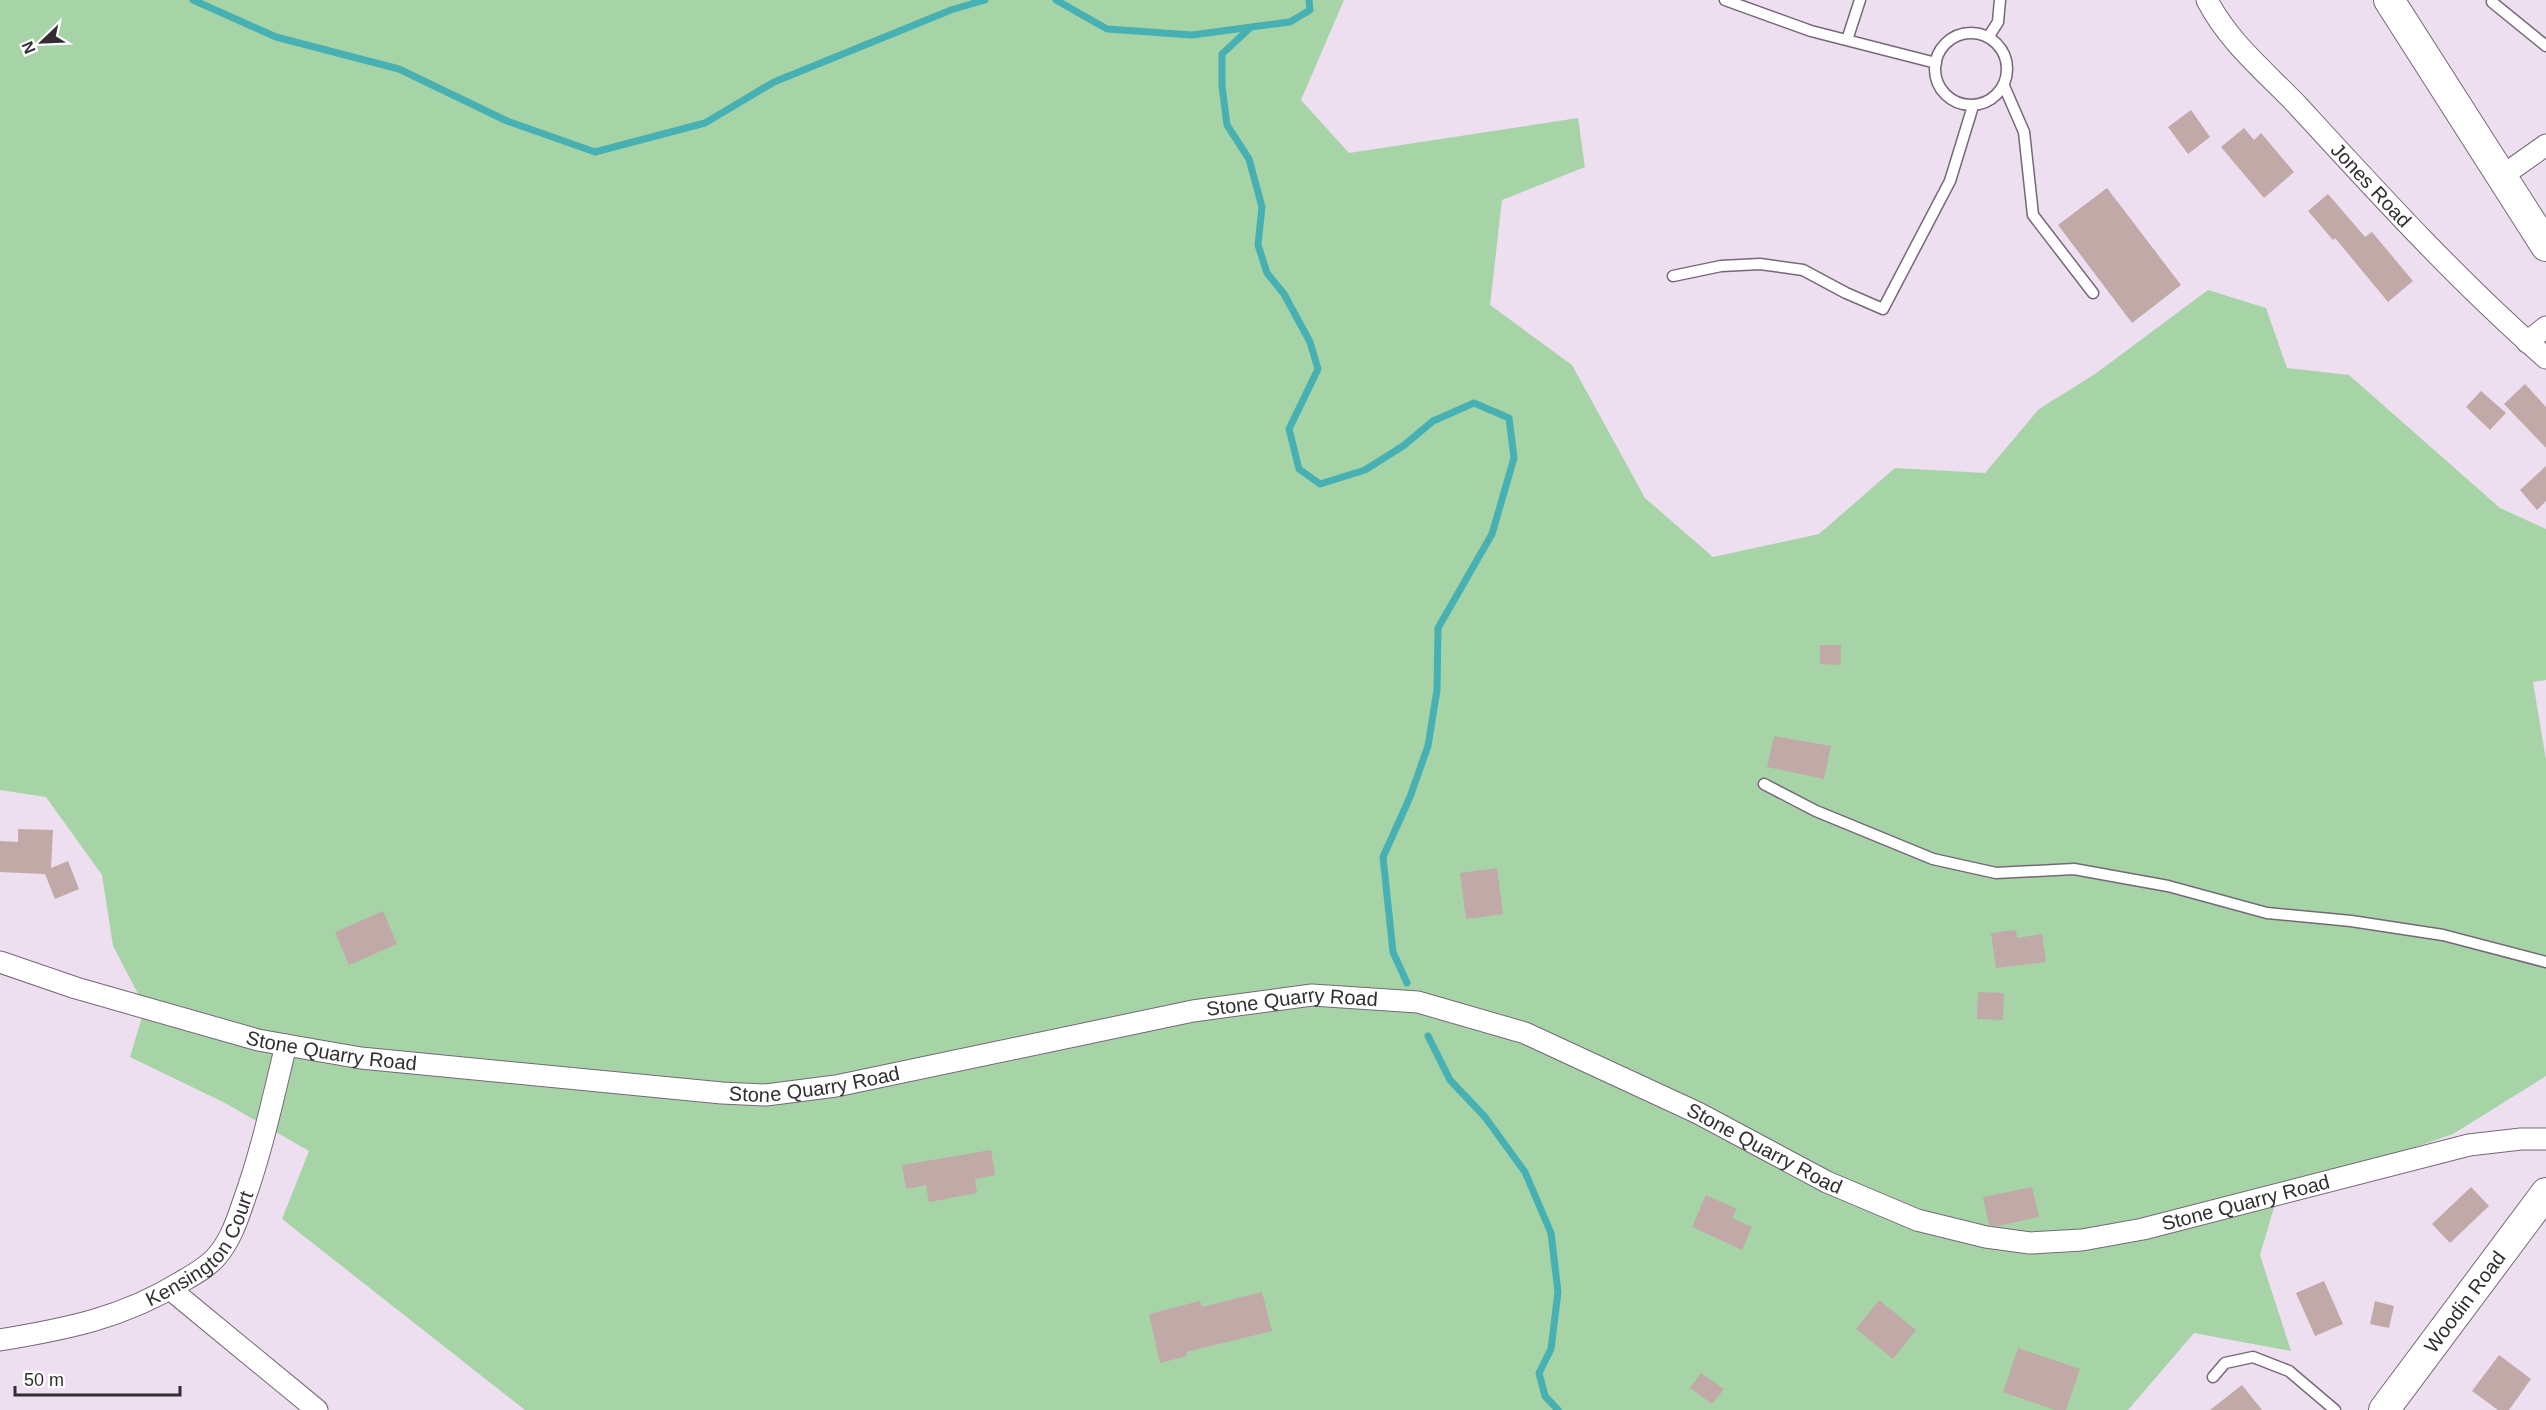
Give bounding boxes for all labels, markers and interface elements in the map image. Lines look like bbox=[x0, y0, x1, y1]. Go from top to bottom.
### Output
north arrow bbox=[12, 12, 72, 72]
text: N bbox=[19, 39, 39, 56]
street label: Jones Road bbox=[2327, 138, 2416, 232]
street label: Stone Quarry Road bbox=[1205, 984, 1378, 1020]
street label: Stone Quarry Road bbox=[244, 1026, 418, 1074]
street label: Stone Quarry Road bbox=[728, 1062, 902, 1106]
street label: Stone Quarry Road bbox=[1684, 1098, 1845, 1198]
street label: Stone Quarry Road bbox=[2159, 1170, 2332, 1235]
street label: Kensington Court bbox=[142, 1188, 258, 1310]
street label: Woodin Road bbox=[2420, 1247, 2510, 1357]
scale bar bbox=[15, 1359, 180, 1397]
text: 50 m bbox=[24, 1370, 64, 1390]

